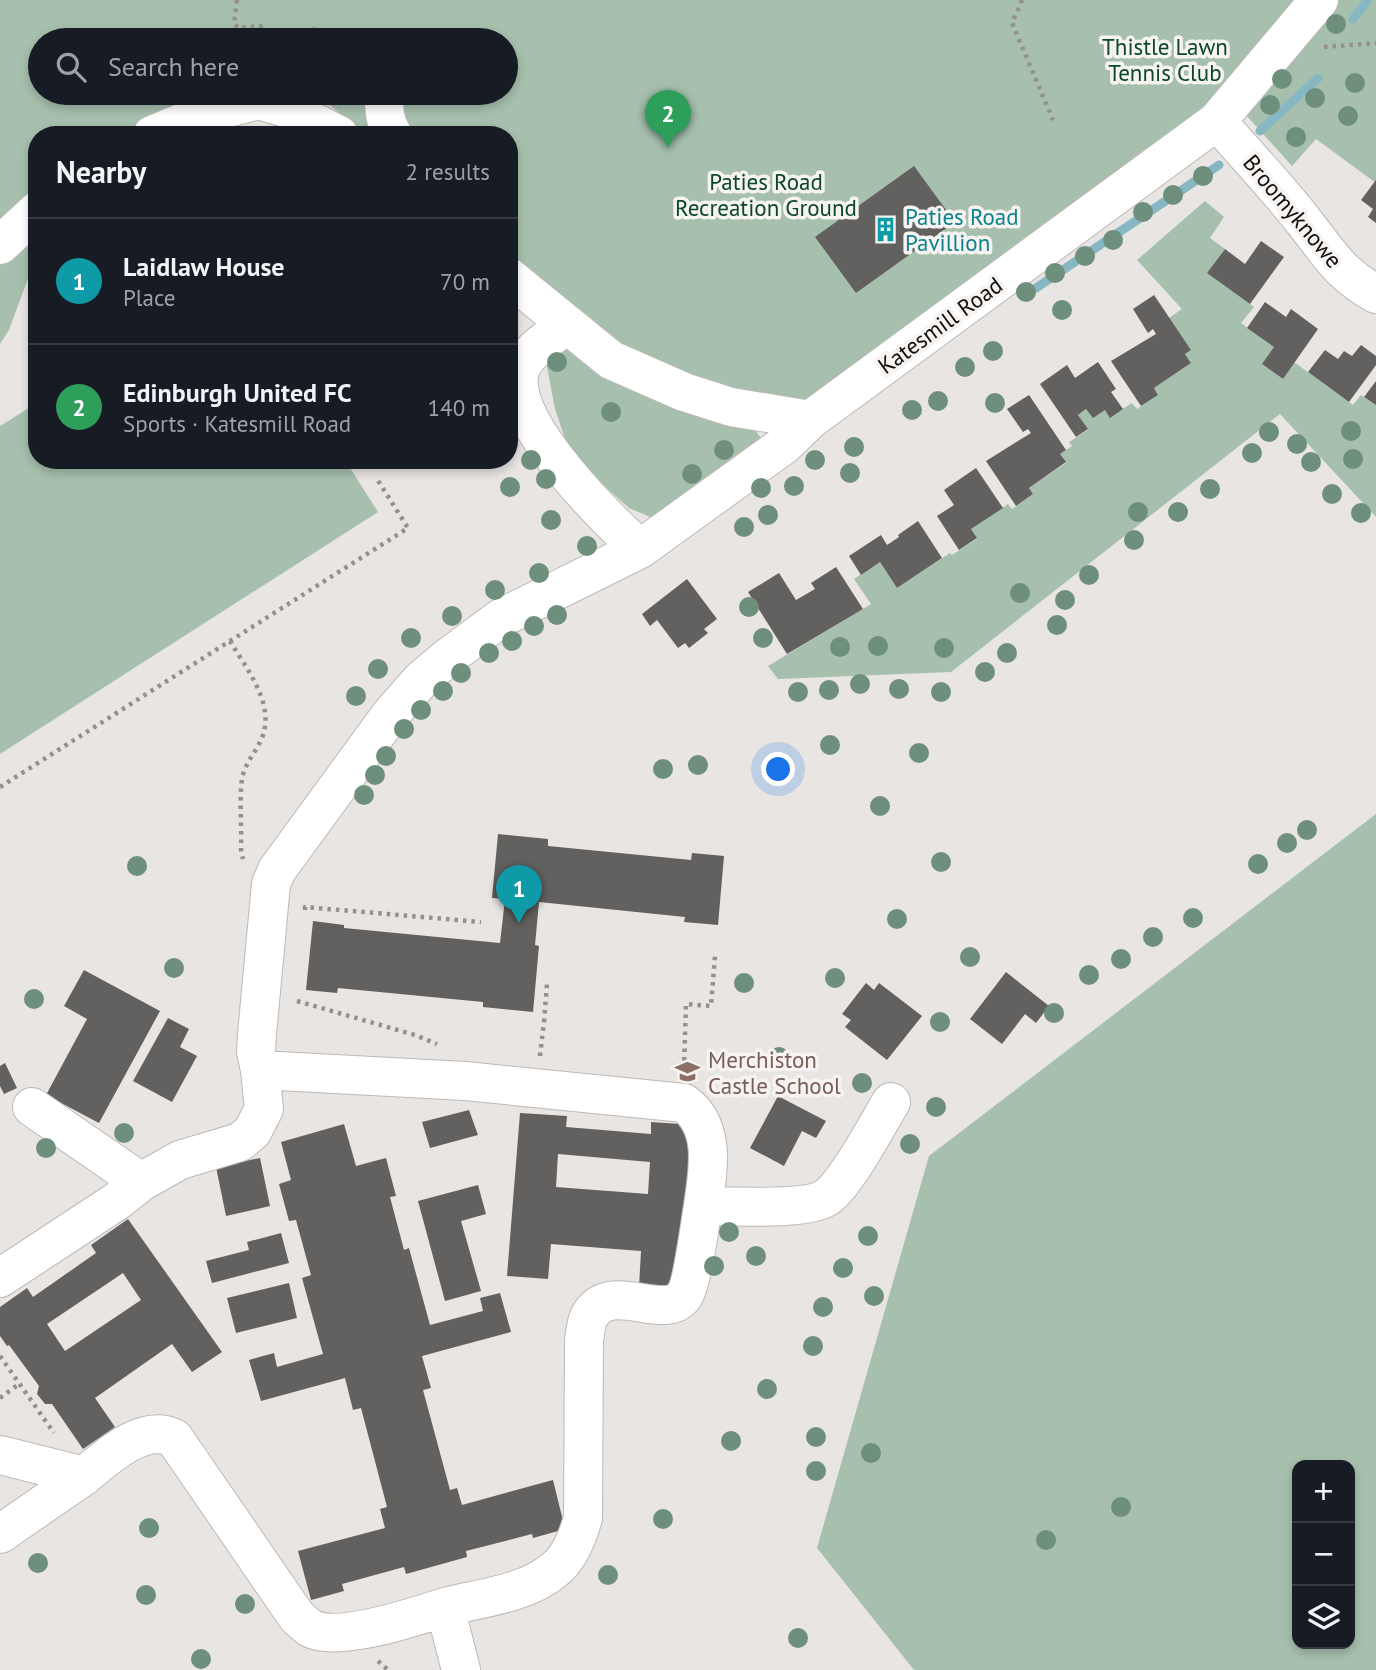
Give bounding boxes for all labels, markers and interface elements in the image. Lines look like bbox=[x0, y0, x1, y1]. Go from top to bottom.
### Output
search box bbox=[28, 28, 518, 105]
park label: Thistle Lawn Tennis Club bbox=[1102, 32, 1228, 87]
icon: search bbox=[52, 48, 90, 86]
text: Search here bbox=[108, 50, 239, 83]
pin: 2 bbox=[645, 90, 691, 148]
street label: Broomyknowe bbox=[1237, 148, 1349, 274]
text: Nearby bbox=[56, 152, 146, 191]
text: 2 results bbox=[406, 157, 490, 186]
park label: Paties Road Recreation Ground bbox=[675, 167, 857, 222]
place label: Paties Road Pavillion bbox=[905, 202, 1019, 257]
building icon: Paties Road Pavillion bbox=[871, 215, 899, 243]
text: Laidlaw House bbox=[123, 250, 285, 283]
text: 1 bbox=[72, 267, 86, 296]
text: 70 m bbox=[440, 267, 490, 296]
street label: Katesmill Road bbox=[872, 270, 1008, 380]
text: Place bbox=[123, 283, 176, 312]
text: Edinburgh United FC bbox=[123, 376, 351, 409]
text: 2 bbox=[72, 393, 86, 422]
text: 140 m bbox=[428, 393, 490, 422]
text: Sports · Katesmill Road bbox=[123, 409, 351, 438]
your location bbox=[761, 752, 795, 786]
pin: 1 bbox=[496, 865, 542, 923]
place label: Merchiston Castle School bbox=[708, 1045, 841, 1100]
school or university icon: Merchiston Castle School bbox=[674, 1058, 702, 1086]
map controls bbox=[1292, 1460, 1355, 1649]
button: + bbox=[1292, 1460, 1355, 1523]
button: − bbox=[1292, 1523, 1355, 1586]
button: layers bbox=[1292, 1586, 1355, 1649]

